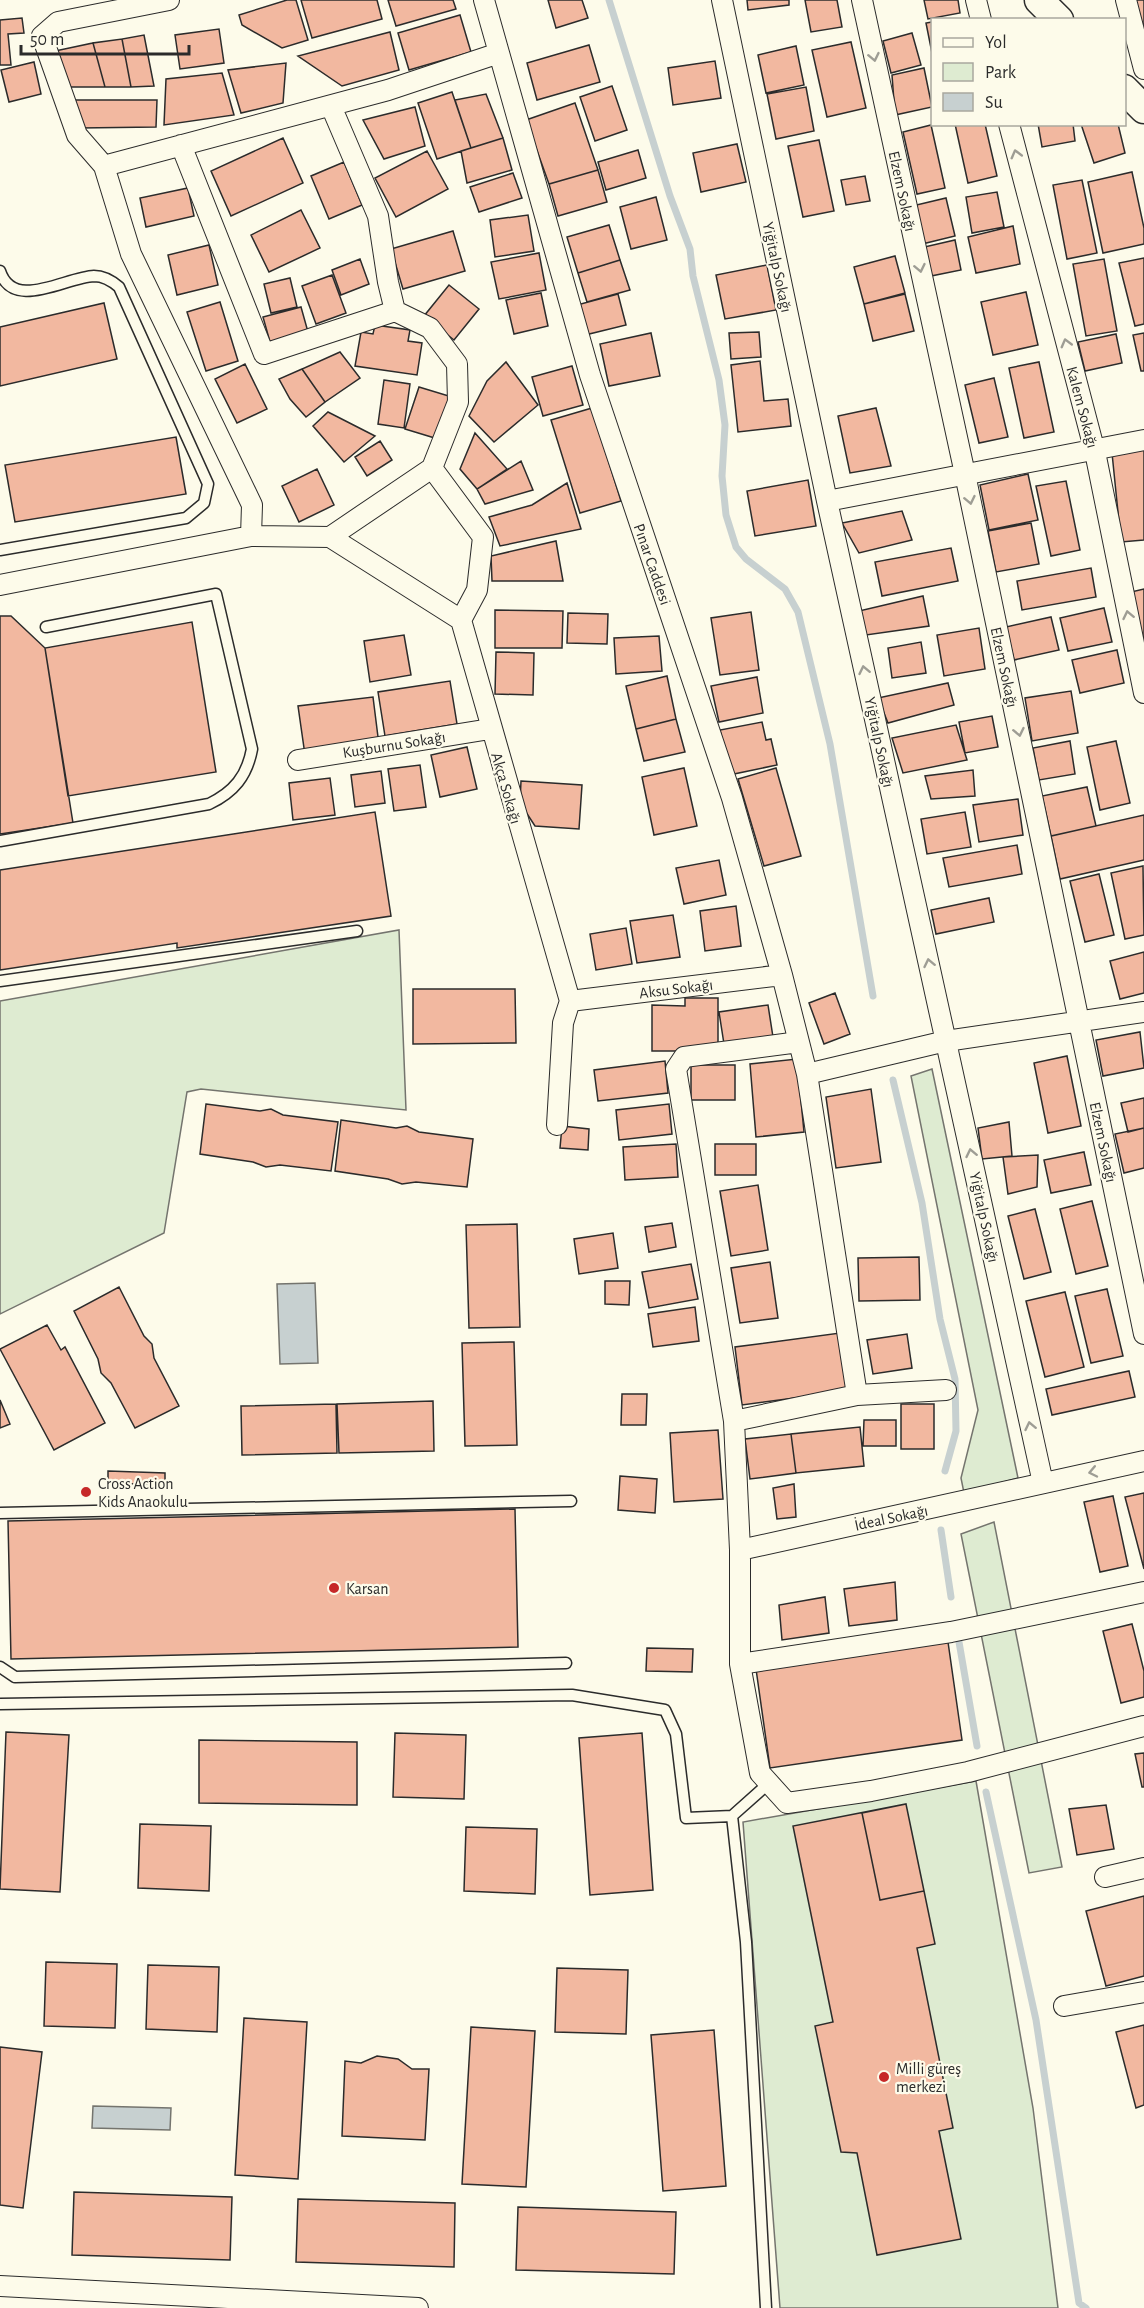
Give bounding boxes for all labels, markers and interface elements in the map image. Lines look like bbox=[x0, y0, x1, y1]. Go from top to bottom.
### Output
scale bar bbox=[21, 18, 189, 56]
legend bbox=[931, 18, 1126, 126]
text: 50 m bbox=[30, 31, 64, 49]
text: Yol bbox=[985, 34, 1007, 52]
one-way arrow bbox=[867, 52, 880, 62]
text: Park bbox=[985, 64, 1017, 82]
text: Su bbox=[985, 94, 1003, 112]
street label: Elzem Sokağı bbox=[886, 149, 918, 233]
one-way arrow bbox=[1011, 149, 1024, 159]
street label: Yiğitalp Sokağı bbox=[760, 220, 794, 314]
one-way arrow bbox=[913, 263, 926, 273]
one-way arrow bbox=[1061, 338, 1073, 349]
street label: Kalem Sokağı bbox=[1063, 365, 1101, 450]
one-way arrow bbox=[963, 495, 976, 505]
street label: Pınar Caddesi bbox=[631, 522, 673, 607]
one-way arrow bbox=[1122, 610, 1135, 620]
street label: Elzem Sokağı bbox=[988, 625, 1020, 709]
one-way arrow bbox=[858, 665, 871, 675]
street label: Yiğitalp Sokağı bbox=[862, 695, 896, 789]
one-way arrow bbox=[1012, 727, 1025, 737]
street label: Kuşburnu Sokağı bbox=[341, 729, 447, 761]
street label: Akça Sokağı bbox=[488, 751, 524, 826]
one-way arrow bbox=[923, 958, 936, 968]
street label: Aksu Sokağı bbox=[638, 977, 714, 1001]
street label: Elzem Sokağı bbox=[1087, 1100, 1119, 1184]
one-way arrow bbox=[965, 1149, 978, 1159]
street label: Yiğitalp Sokağı bbox=[967, 1170, 1001, 1264]
one-way arrow bbox=[1024, 1421, 1037, 1431]
one-way arrow bbox=[1089, 1465, 1099, 1478]
place label: Cross Action Kids Anaokulu bbox=[98, 1476, 188, 1510]
marker: Cross Action Kids Anaokulu bbox=[79, 1485, 93, 1499]
street label: İdeal Sokağı bbox=[853, 1500, 929, 1534]
marker: Karsan bbox=[327, 1581, 341, 1595]
place label: Karsan bbox=[346, 1581, 388, 1597]
place label: Milli güreş merkezi bbox=[896, 2061, 961, 2095]
marker: Milli güreş merkezi bbox=[877, 2070, 891, 2084]

